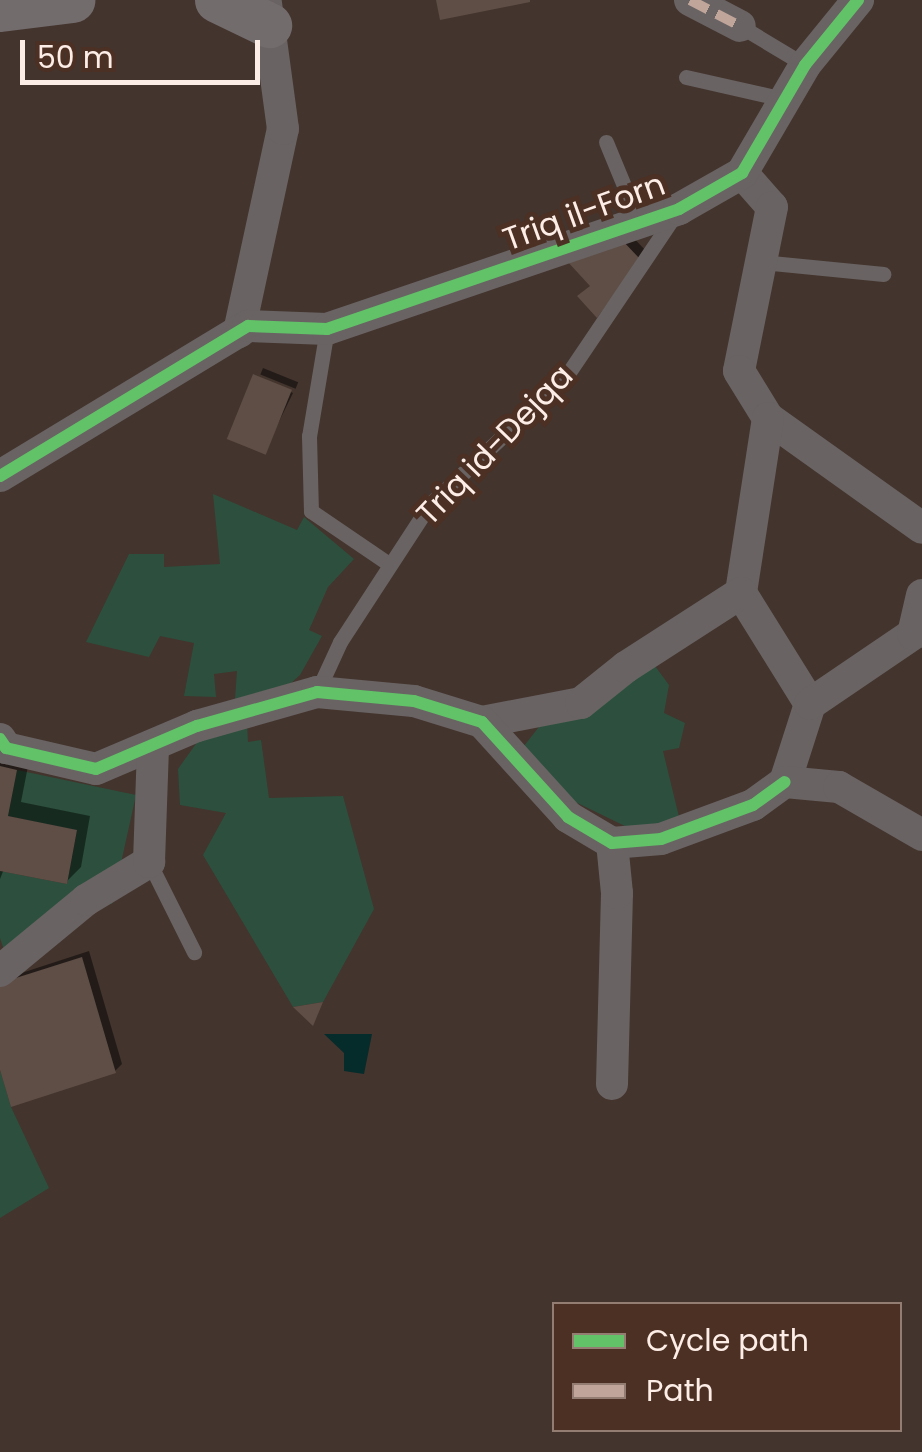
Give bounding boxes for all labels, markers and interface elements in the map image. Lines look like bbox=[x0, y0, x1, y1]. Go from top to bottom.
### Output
scale bar bbox=[25, 20, 265, 82]
text: 50 m bbox=[37, 36, 114, 79]
street label: Triq il-Forn bbox=[498, 165, 670, 259]
street label: Triq id-Dejqa bbox=[409, 357, 581, 533]
legend bbox=[552, 1302, 902, 1432]
text: Cycle path bbox=[646, 1319, 809, 1362]
text: Path bbox=[646, 1369, 714, 1412]

